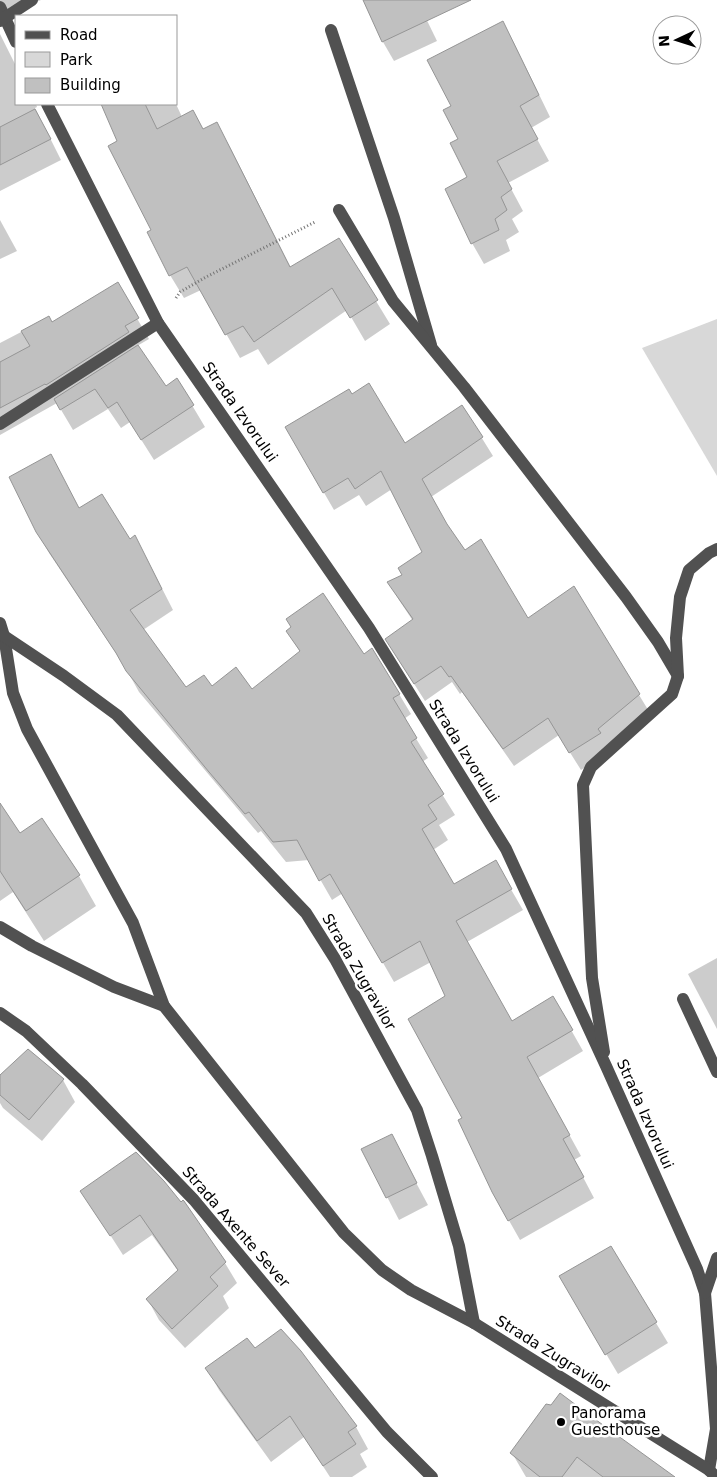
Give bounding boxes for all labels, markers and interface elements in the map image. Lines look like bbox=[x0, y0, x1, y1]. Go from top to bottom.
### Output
legend bbox=[15, 15, 178, 105]
north arrow bbox=[652, 15, 702, 65]
text: Road bbox=[60, 26, 98, 44]
text: N bbox=[656, 35, 672, 47]
text: Park bbox=[60, 51, 93, 69]
text: Building bbox=[60, 76, 121, 94]
street label: Strada Izvorului bbox=[199, 358, 281, 466]
street label: Strada Izvorului bbox=[425, 696, 503, 806]
street label: Strada Zugravilor bbox=[318, 911, 400, 1034]
street label: Strada Izvorului bbox=[613, 1056, 677, 1172]
street label: Strada Axente Sever bbox=[179, 1163, 294, 1292]
street label: Strada Zugravilor bbox=[492, 1312, 614, 1397]
place label: Panorama Guesthouse bbox=[571, 1404, 660, 1439]
marker: Panorama Guesthouse bbox=[555, 1416, 567, 1428]

